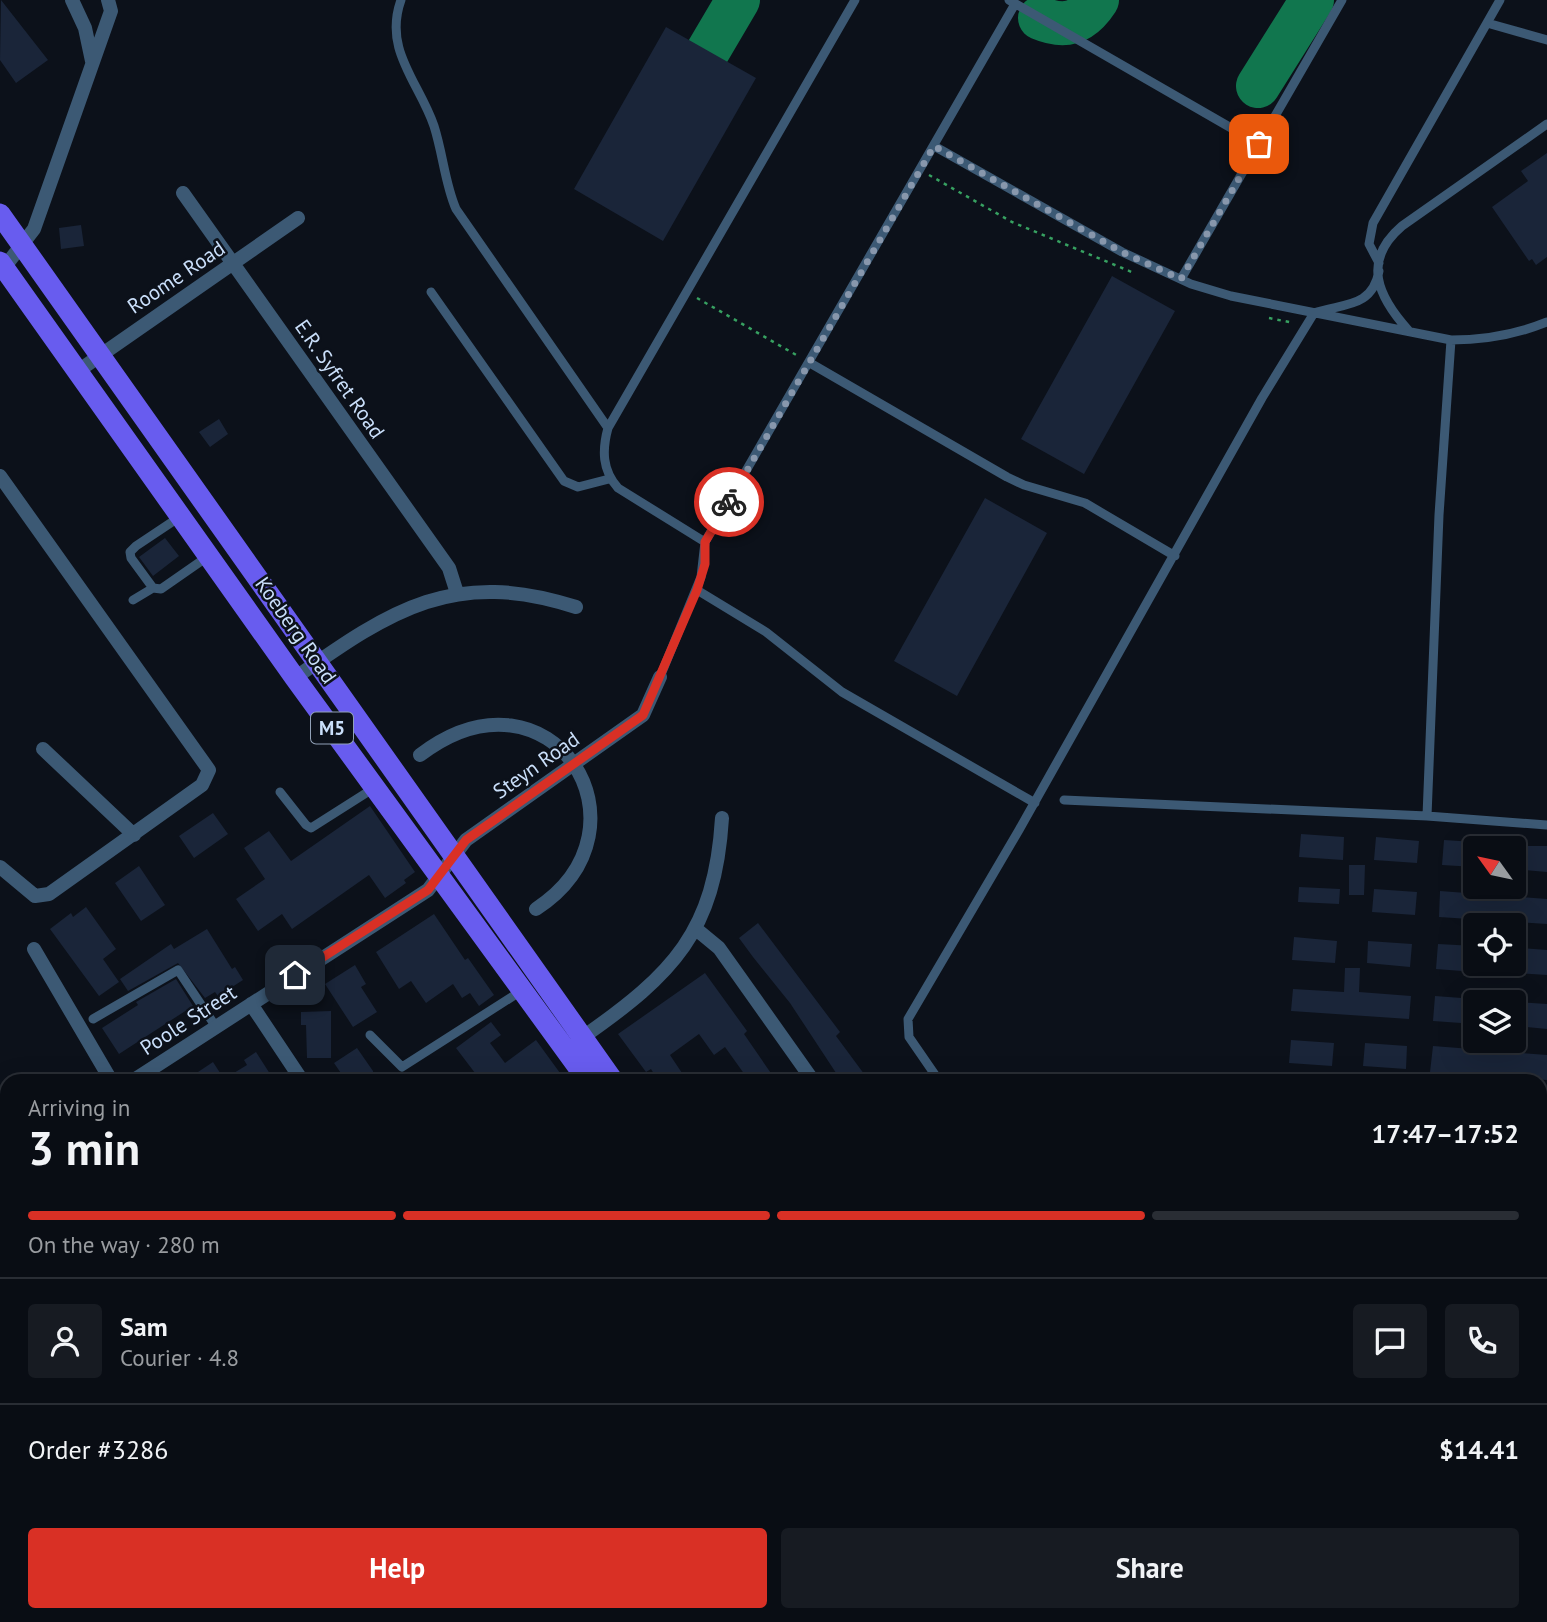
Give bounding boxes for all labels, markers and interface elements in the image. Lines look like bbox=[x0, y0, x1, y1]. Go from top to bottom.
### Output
pin bbox=[1229, 114, 1289, 174]
icon: bag bbox=[1240, 125, 1278, 163]
street label: Roome Road bbox=[122, 235, 230, 319]
street label: E.R. Syfret Road bbox=[289, 314, 391, 444]
courier bbox=[694, 467, 764, 537]
icon: bike bbox=[710, 483, 748, 521]
street label: Koeberg Road bbox=[249, 571, 343, 689]
road number: M5 bbox=[311, 712, 353, 744]
street label: Steyn Road bbox=[487, 725, 585, 805]
north arrow bbox=[1463, 836, 1526, 900]
map controls bbox=[1463, 836, 1526, 1053]
button: locate bbox=[1463, 913, 1526, 976]
pin bbox=[265, 945, 325, 1005]
icon: home bbox=[276, 956, 314, 994]
street label: Poole Street bbox=[135, 979, 241, 1061]
button: layers bbox=[1463, 990, 1526, 1053]
text: Arriving in bbox=[28, 1093, 130, 1122]
text: 17:47–17:52 bbox=[1372, 1117, 1519, 1150]
text: 3 min bbox=[28, 1118, 140, 1178]
text: On the way · 280 m bbox=[28, 1230, 220, 1259]
button: person bbox=[28, 1304, 102, 1378]
button: chat bbox=[1353, 1304, 1427, 1378]
button: phone bbox=[1445, 1304, 1519, 1378]
text: Sam bbox=[120, 1310, 168, 1343]
text: Courier · 4.8 bbox=[120, 1343, 239, 1372]
text: Order #3286 bbox=[28, 1433, 168, 1466]
text: $14.41 bbox=[1439, 1433, 1519, 1466]
button: Help bbox=[28, 1528, 767, 1608]
button: Share bbox=[781, 1528, 1519, 1608]

